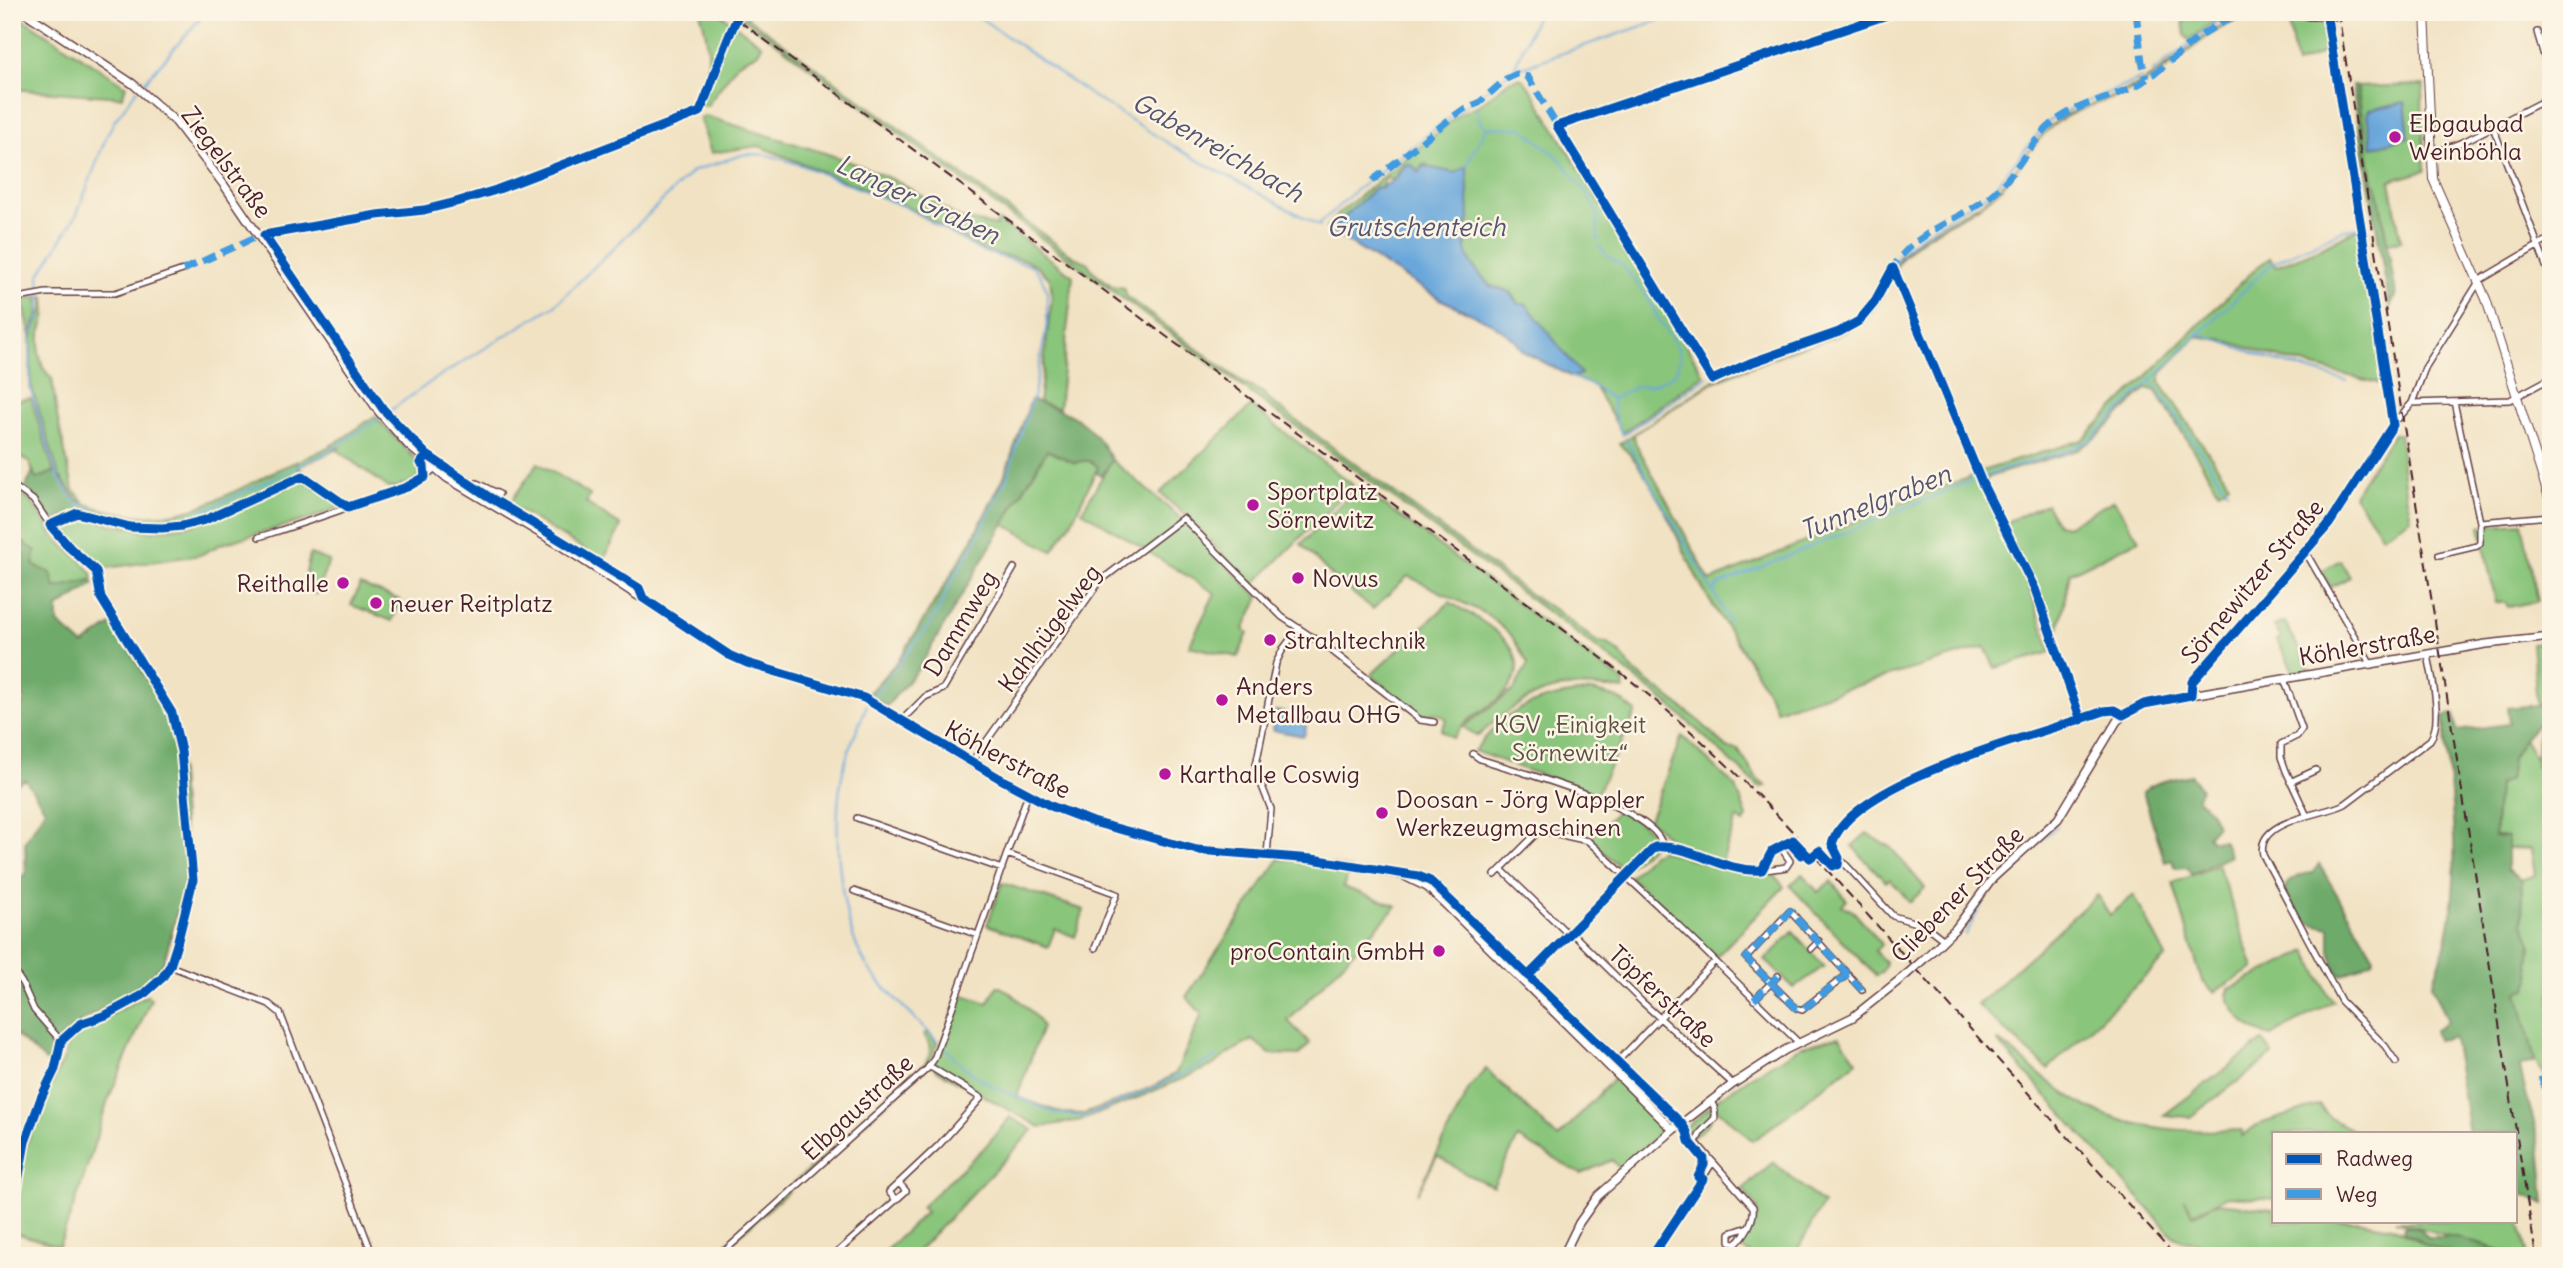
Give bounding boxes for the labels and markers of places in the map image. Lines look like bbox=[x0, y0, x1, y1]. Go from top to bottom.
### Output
place label: Elbgaubad Weinböhla bbox=[2409, 108, 2524, 166]
marker: Elbgaubad Weinböhla bbox=[2387, 129, 2403, 145]
place label: Sportplatz Sörnewitz bbox=[1267, 476, 1378, 534]
marker: Sportplatz Sörnewitz bbox=[1245, 497, 1261, 513]
place label: Novus bbox=[1312, 563, 1378, 593]
place label: Reithalle bbox=[237, 568, 329, 598]
marker: Novus bbox=[1290, 570, 1306, 586]
marker: Reithalle bbox=[335, 575, 351, 591]
place label: neuer Reitplatz bbox=[390, 588, 553, 618]
marker: neuer Reitplatz bbox=[368, 595, 384, 611]
place label: Strahltechnik bbox=[1284, 625, 1426, 655]
marker: Strahltechnik bbox=[1262, 632, 1278, 648]
place label: Anders Metallbau OHG bbox=[1236, 671, 1400, 729]
marker: Anders Metallbau OHG bbox=[1214, 692, 1230, 708]
place label: Karthalle Coswig bbox=[1179, 759, 1360, 789]
marker: Karthalle Coswig bbox=[1157, 766, 1173, 782]
place label: Doosan - Jörg Wappler Werkzeugmaschinen bbox=[1396, 784, 1645, 842]
marker: Doosan - Jörg Wappler Werkzeugmaschinen bbox=[1374, 805, 1390, 821]
place label: proContain GmbH bbox=[1230, 936, 1425, 966]
marker: proContain GmbH bbox=[1431, 943, 1447, 959]

